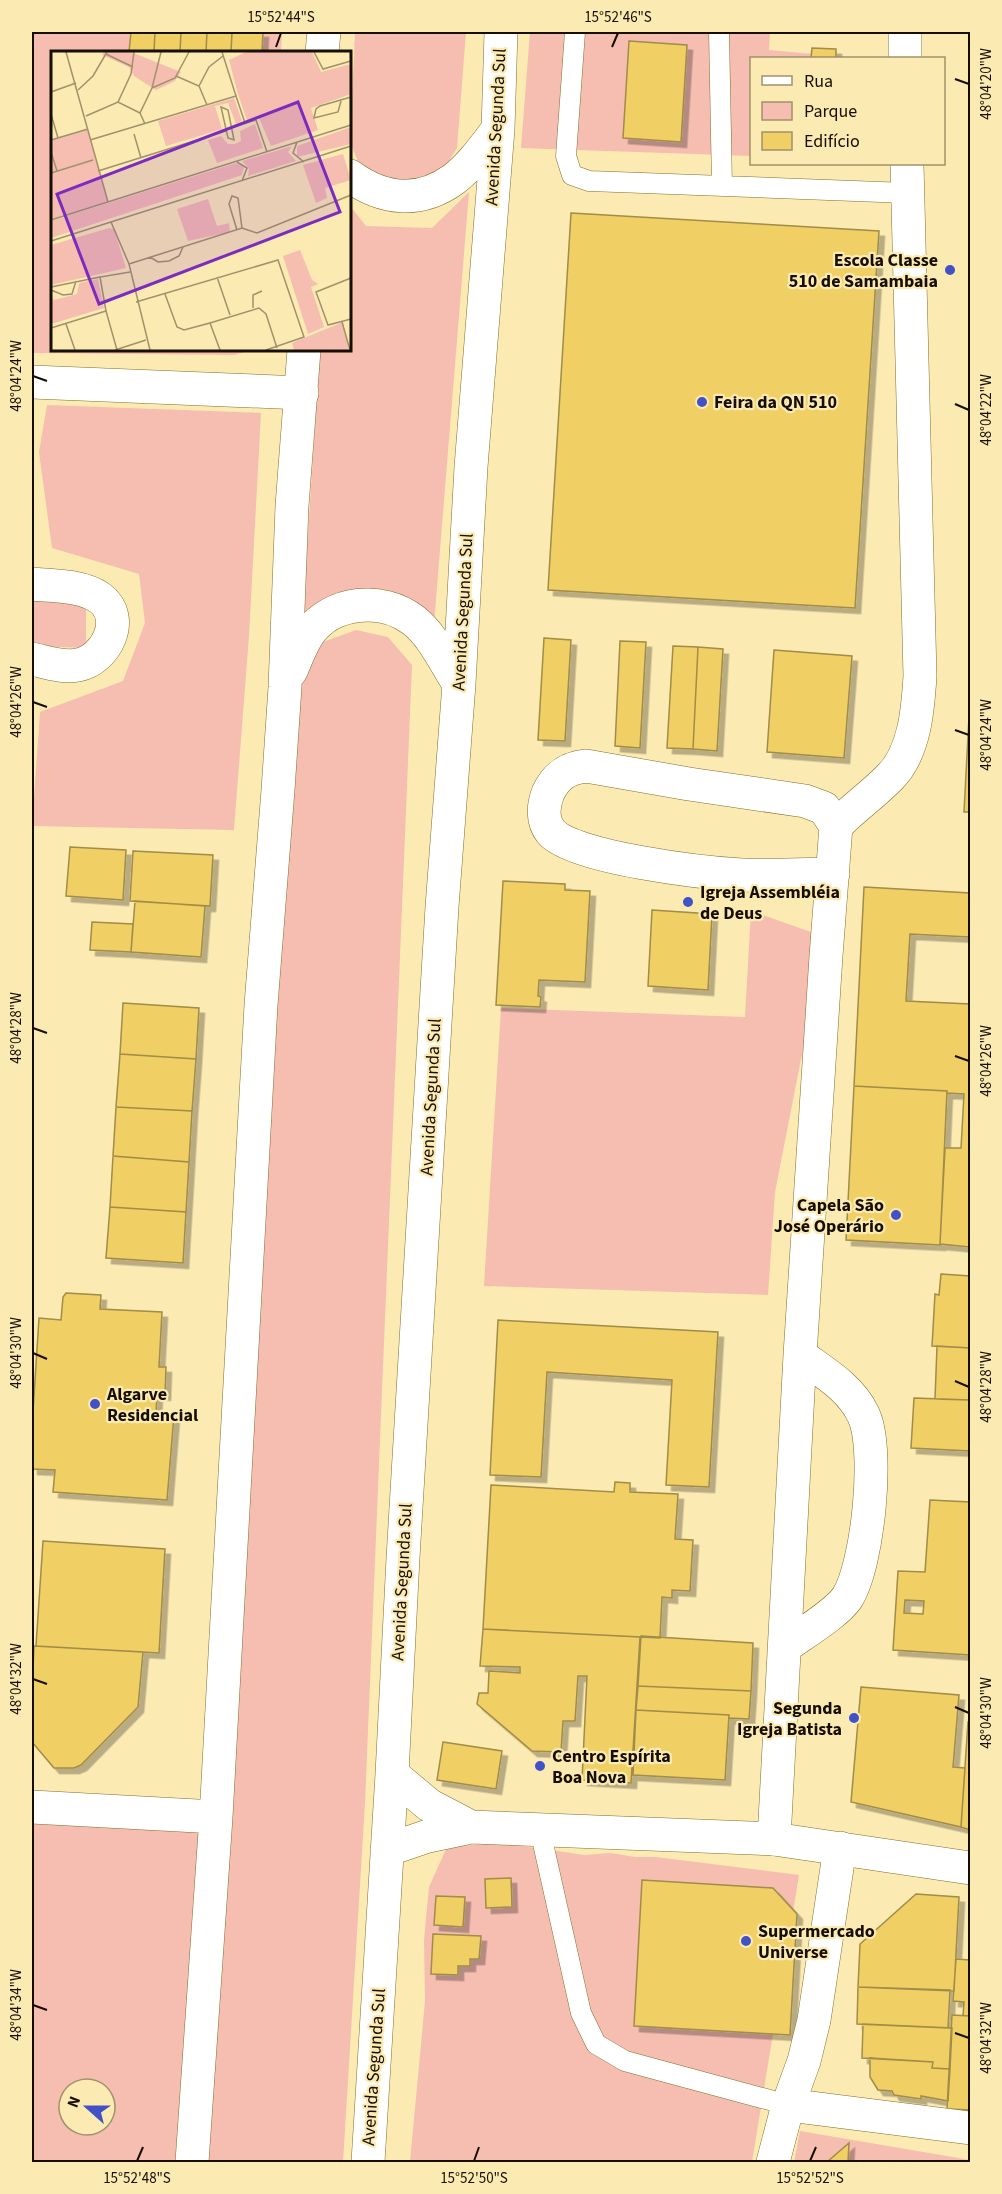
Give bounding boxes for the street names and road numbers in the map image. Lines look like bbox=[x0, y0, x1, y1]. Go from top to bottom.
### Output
street label: Avenida Segunda Sul bbox=[479, 48, 513, 206]
street label: Avenida Segunda Sul bbox=[446, 533, 480, 691]
street label: Avenida Segunda Sul bbox=[414, 1018, 448, 1176]
street label: Avenida Segunda Sul bbox=[385, 1503, 419, 1661]
street label: Avenida Segunda Sul bbox=[356, 1988, 392, 2146]

